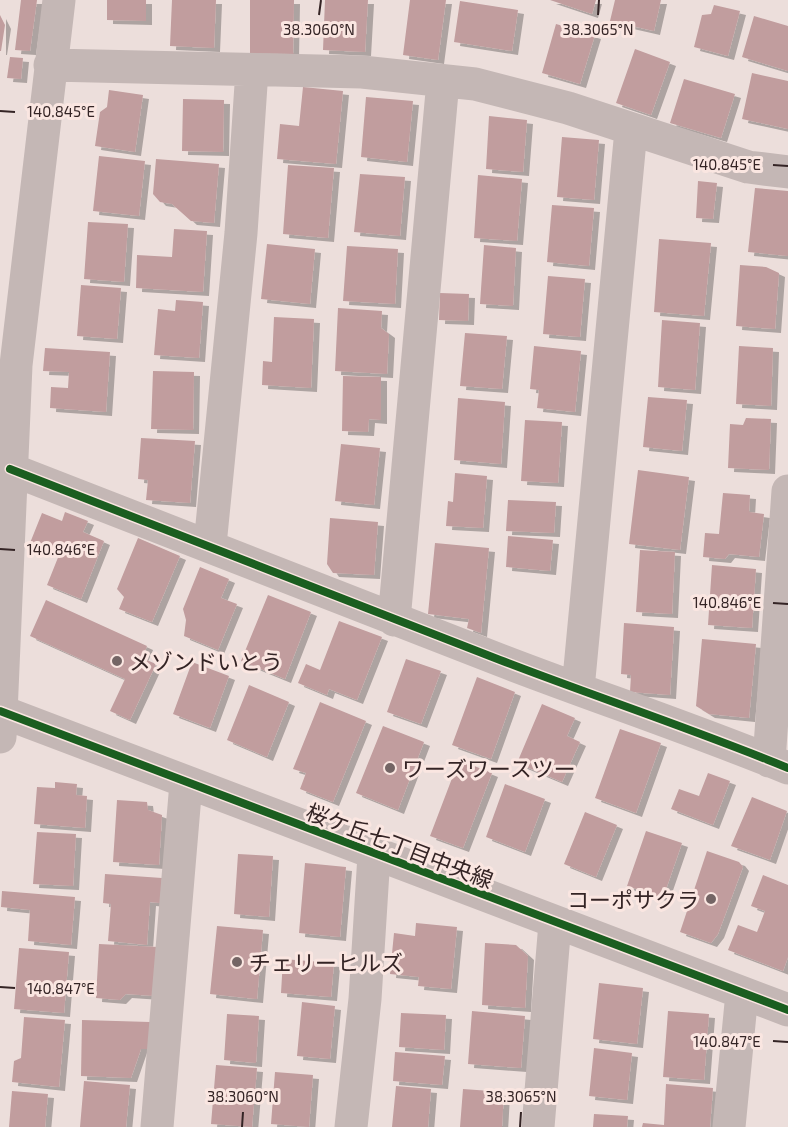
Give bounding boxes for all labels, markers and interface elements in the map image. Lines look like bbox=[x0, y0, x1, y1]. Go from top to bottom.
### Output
text: 38.3060°N bbox=[283, 20, 355, 38]
text: 38.3065°N bbox=[563, 20, 633, 38]
text: 140.845°E bbox=[27, 102, 95, 120]
text: 140.845°E bbox=[693, 155, 761, 173]
text: 140.846°E bbox=[27, 540, 95, 558]
text: 140.846°E bbox=[693, 593, 761, 611]
place label: メゾンドいとう bbox=[129, 648, 283, 674]
marker: メゾンドいとう bbox=[110, 654, 124, 668]
place label: ワーズワースツー bbox=[402, 755, 576, 781]
marker: ワーズワースツー bbox=[383, 761, 397, 775]
street label: 桜ケ丘七丁目中央線 bbox=[303, 797, 497, 893]
place label: コーポサクラ bbox=[567, 886, 699, 912]
marker: コーポサクラ bbox=[704, 892, 718, 906]
place label: チェリーヒルズ bbox=[249, 949, 403, 975]
marker: チェリーヒルズ bbox=[230, 955, 244, 969]
text: 140.847°E bbox=[27, 979, 95, 997]
text: 140.847°E bbox=[693, 1032, 761, 1050]
text: 38.3060°N bbox=[207, 1087, 279, 1105]
text: 38.3065°N bbox=[486, 1087, 556, 1105]

